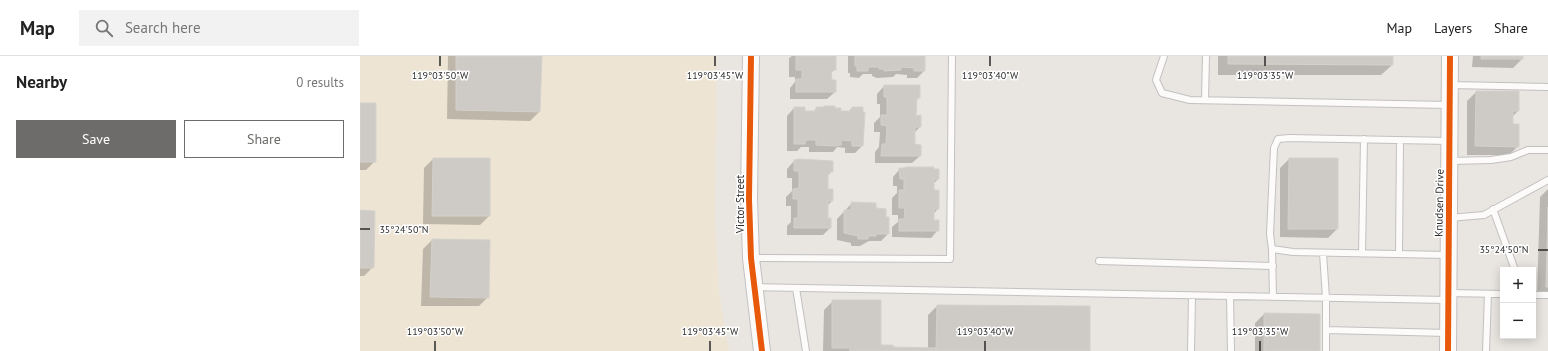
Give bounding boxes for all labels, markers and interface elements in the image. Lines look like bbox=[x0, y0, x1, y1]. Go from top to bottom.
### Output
search box bbox=[79, 10, 359, 46]
text: Map bbox=[20, 16, 55, 40]
icon: search bbox=[93, 17, 115, 39]
text: Search here bbox=[125, 18, 201, 37]
text: Map bbox=[1386, 19, 1412, 37]
text: Layers bbox=[1434, 19, 1472, 37]
text: Share bbox=[1494, 19, 1528, 37]
text: 119°03'50"W bbox=[412, 69, 469, 82]
text: 119°03'45"W bbox=[687, 69, 744, 82]
text: 119°03'40"W bbox=[962, 69, 1019, 82]
text: 119°03'35"W bbox=[1237, 69, 1294, 82]
text: Nearby bbox=[16, 71, 67, 93]
text: 0 results bbox=[296, 74, 344, 91]
button: Save bbox=[16, 120, 176, 158]
button: Share bbox=[184, 120, 344, 158]
street label: Knudsen Drive bbox=[1431, 168, 1447, 237]
street label: Victor Street bbox=[733, 175, 747, 234]
text: 35°24'50"N bbox=[379, 223, 429, 236]
text: 35°24'50"N bbox=[1479, 243, 1529, 256]
map controls bbox=[1500, 267, 1536, 339]
button: + bbox=[1500, 267, 1536, 303]
button: − bbox=[1500, 303, 1536, 339]
text: 119°03'50"W bbox=[407, 325, 464, 338]
text: 119°03'45"W bbox=[682, 325, 739, 338]
text: 119°03'40"W bbox=[957, 325, 1014, 338]
text: 119°03'35"W bbox=[1232, 325, 1289, 338]

